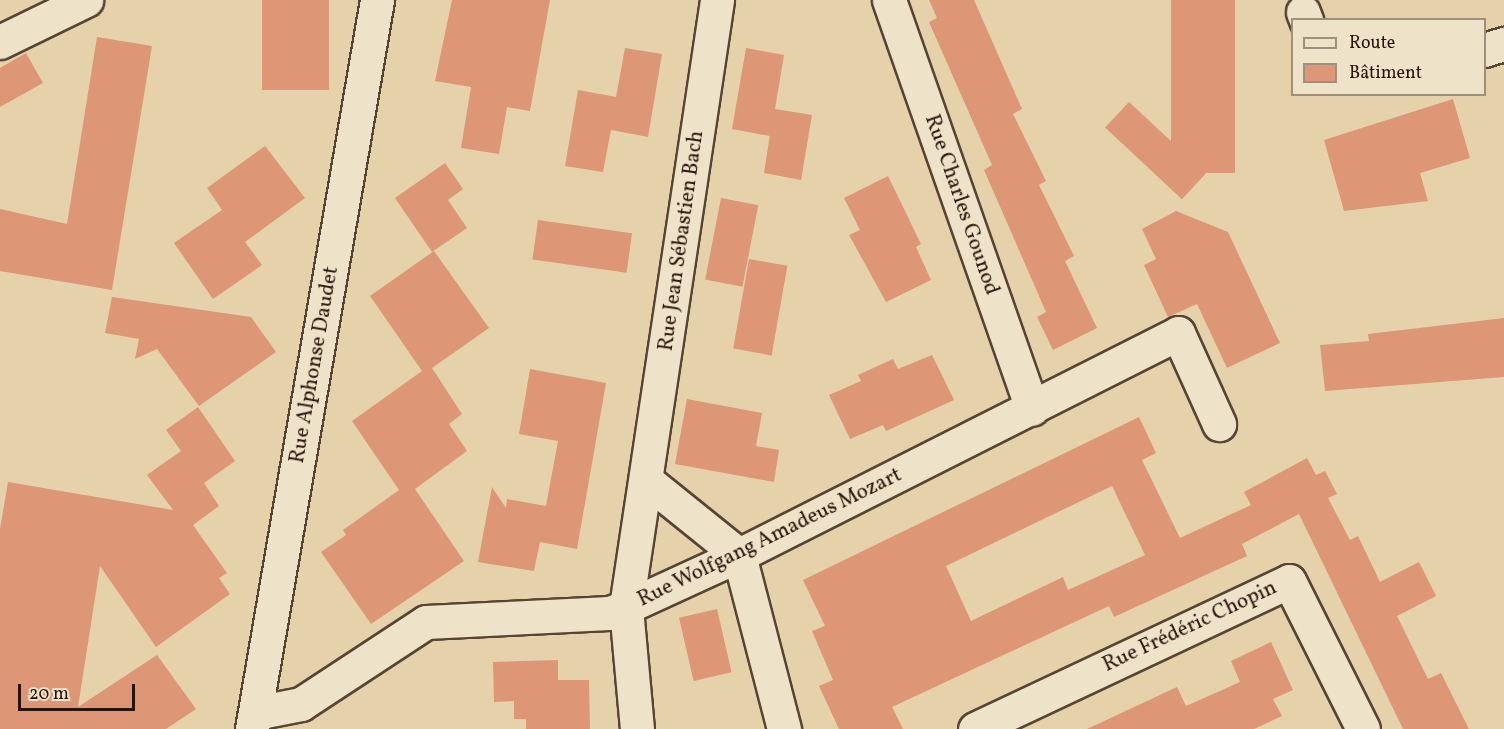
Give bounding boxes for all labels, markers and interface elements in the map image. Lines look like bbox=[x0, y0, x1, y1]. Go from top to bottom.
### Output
legend bbox=[1291, 18, 1486, 96]
text: Route bbox=[1349, 31, 1395, 56]
text: Bâtiment bbox=[1349, 61, 1422, 86]
street label: Rue Charles Gounod bbox=[918, 111, 1004, 299]
street label: Rue Jean Sébastien Bach bbox=[654, 129, 710, 353]
street label: Rue Alphonse Daudet bbox=[285, 265, 345, 465]
street label: Rue Wolfgang Amadeus Mozart bbox=[634, 463, 906, 613]
street label: Rue Frédéric Chopin bbox=[1099, 576, 1281, 678]
scale bar bbox=[21, 672, 138, 710]
text: 20 m bbox=[29, 682, 69, 707]

